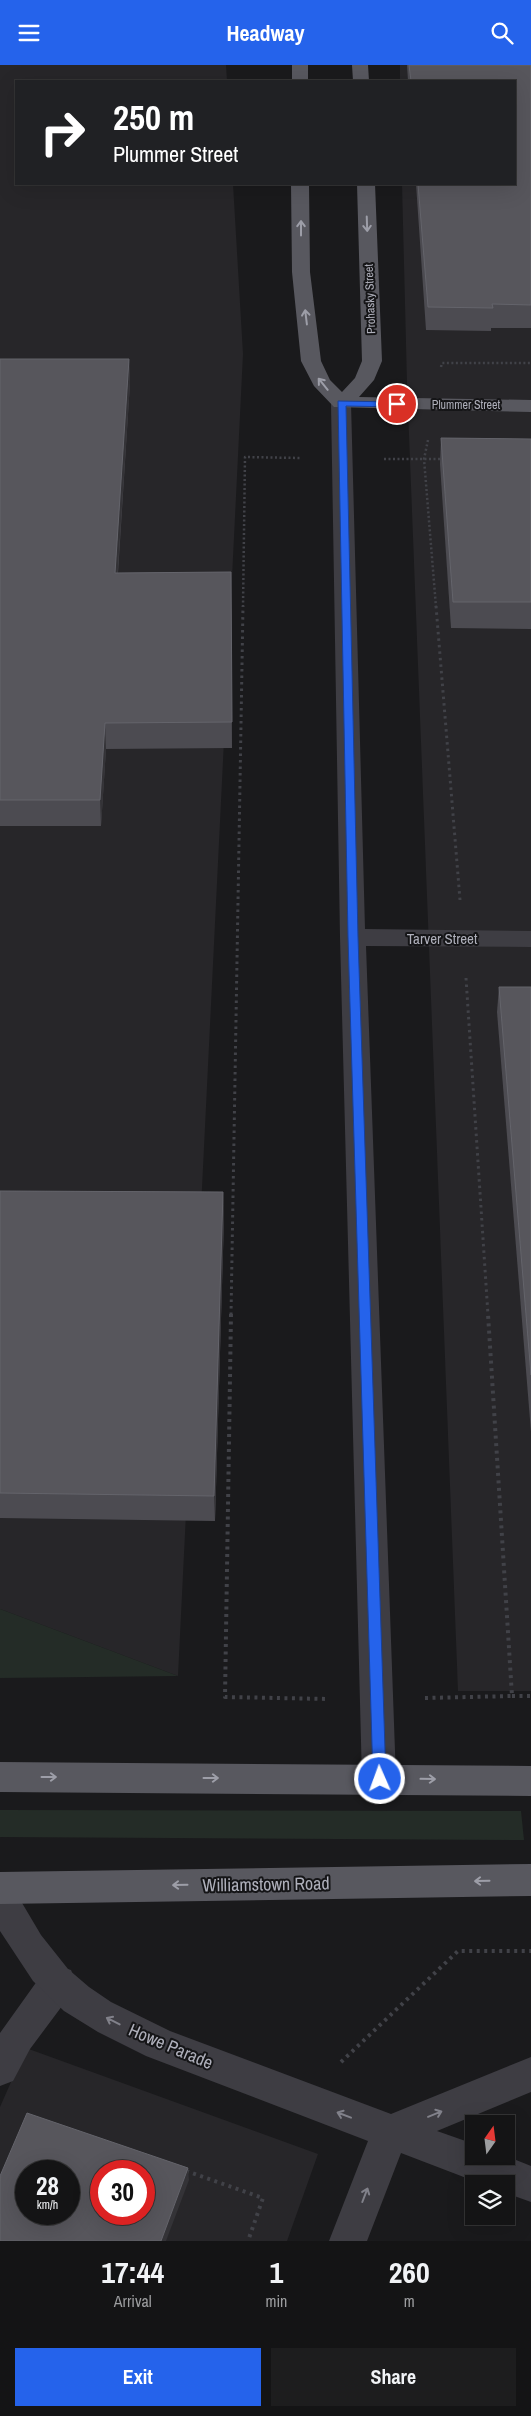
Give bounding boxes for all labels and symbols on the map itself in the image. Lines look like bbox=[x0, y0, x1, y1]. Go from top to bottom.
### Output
one-way arrow bbox=[363, 216, 372, 232]
one-way arrow bbox=[296, 220, 306, 236]
street label: Prohasky Street bbox=[361, 263, 379, 334]
one-way arrow bbox=[301, 309, 311, 325]
one-way arrow bbox=[318, 378, 329, 391]
pin bbox=[376, 383, 418, 425]
street label: Plummer Street bbox=[432, 397, 500, 413]
street label: Tarver Street bbox=[407, 928, 478, 949]
position arrow bbox=[353, 1752, 405, 1804]
one-way arrow bbox=[40, 1772, 56, 1782]
one-way arrow bbox=[202, 1773, 219, 1783]
one-way arrow bbox=[420, 1775, 436, 1784]
street label: Williamstown Road bbox=[202, 1870, 330, 1898]
one-way arrow bbox=[475, 1876, 491, 1886]
one-way arrow bbox=[172, 1881, 188, 1890]
one-way arrow bbox=[106, 2016, 121, 2025]
street label: Howe Parade bbox=[125, 2017, 217, 2075]
one-way arrow bbox=[427, 2108, 442, 2118]
one-way arrow bbox=[337, 2110, 352, 2119]
north arrow bbox=[465, 2115, 515, 2165]
speed limit sign: 30 bbox=[90, 2160, 155, 2225]
one-way arrow bbox=[362, 2188, 371, 2203]

